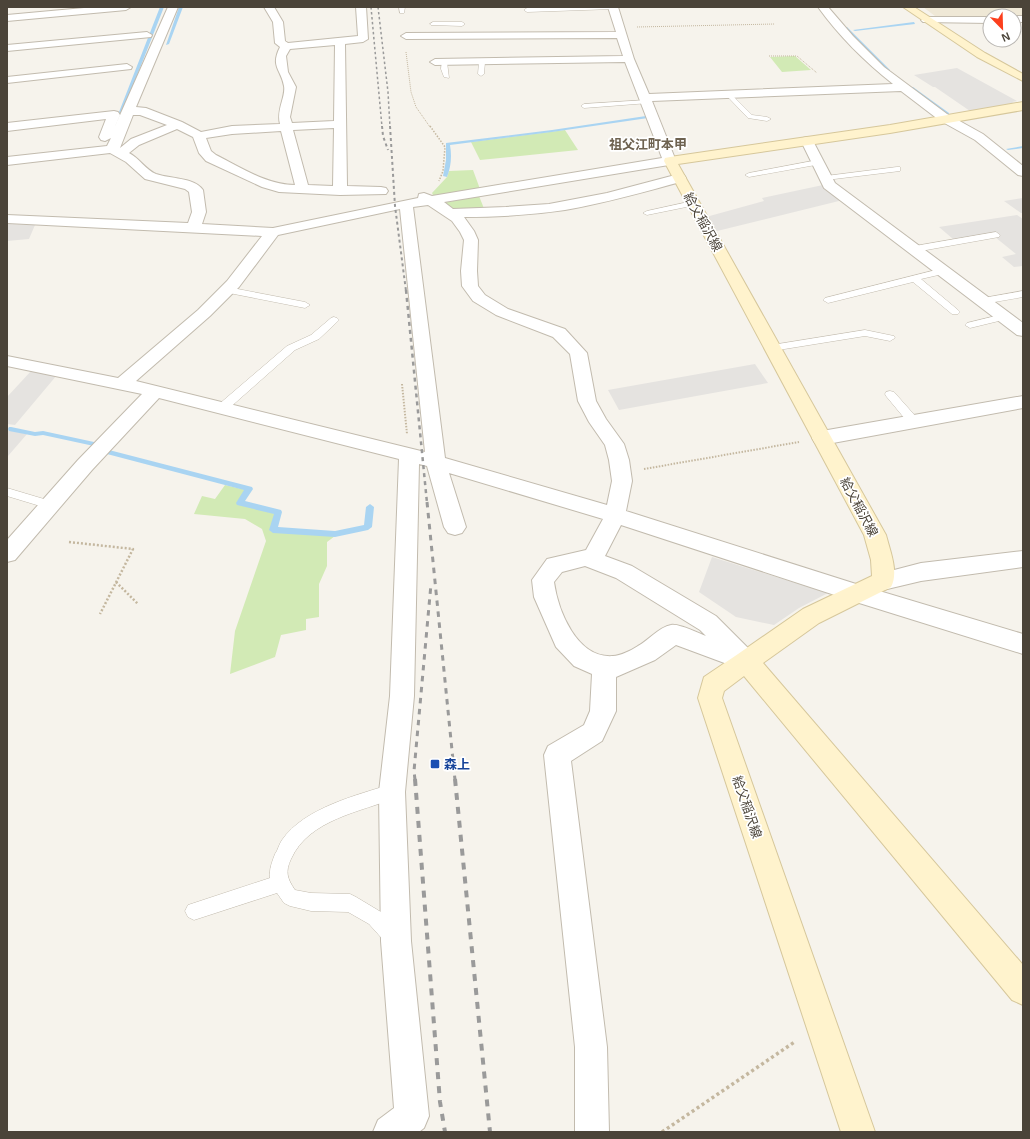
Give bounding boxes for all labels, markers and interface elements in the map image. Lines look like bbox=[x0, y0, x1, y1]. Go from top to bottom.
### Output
north arrow bbox=[982, 8, 1022, 48]
text: N bbox=[1000, 30, 1012, 44]
district label: 祖父江町本甲 bbox=[609, 137, 687, 152]
street label: 給父稲沢線 bbox=[681, 190, 725, 254]
street label: 給父稲沢線 bbox=[837, 475, 881, 539]
place label: 森上 bbox=[444, 757, 470, 772]
marker: 森上 bbox=[429, 758, 441, 770]
street label: 給父稲沢線 bbox=[729, 774, 765, 840]

